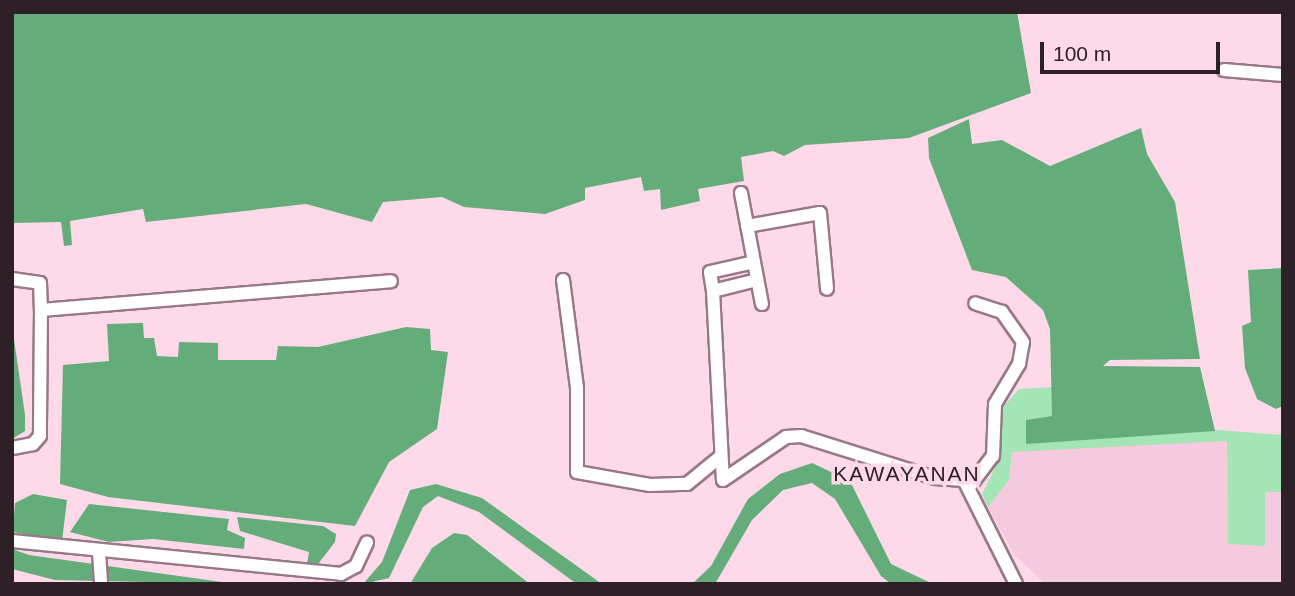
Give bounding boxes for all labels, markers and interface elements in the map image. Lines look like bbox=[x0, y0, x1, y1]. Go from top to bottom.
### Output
scale bar bbox=[1043, 28, 1223, 72]
text: 100 m bbox=[1053, 42, 1111, 65]
district label: KAWAYANAN bbox=[834, 461, 980, 487]

